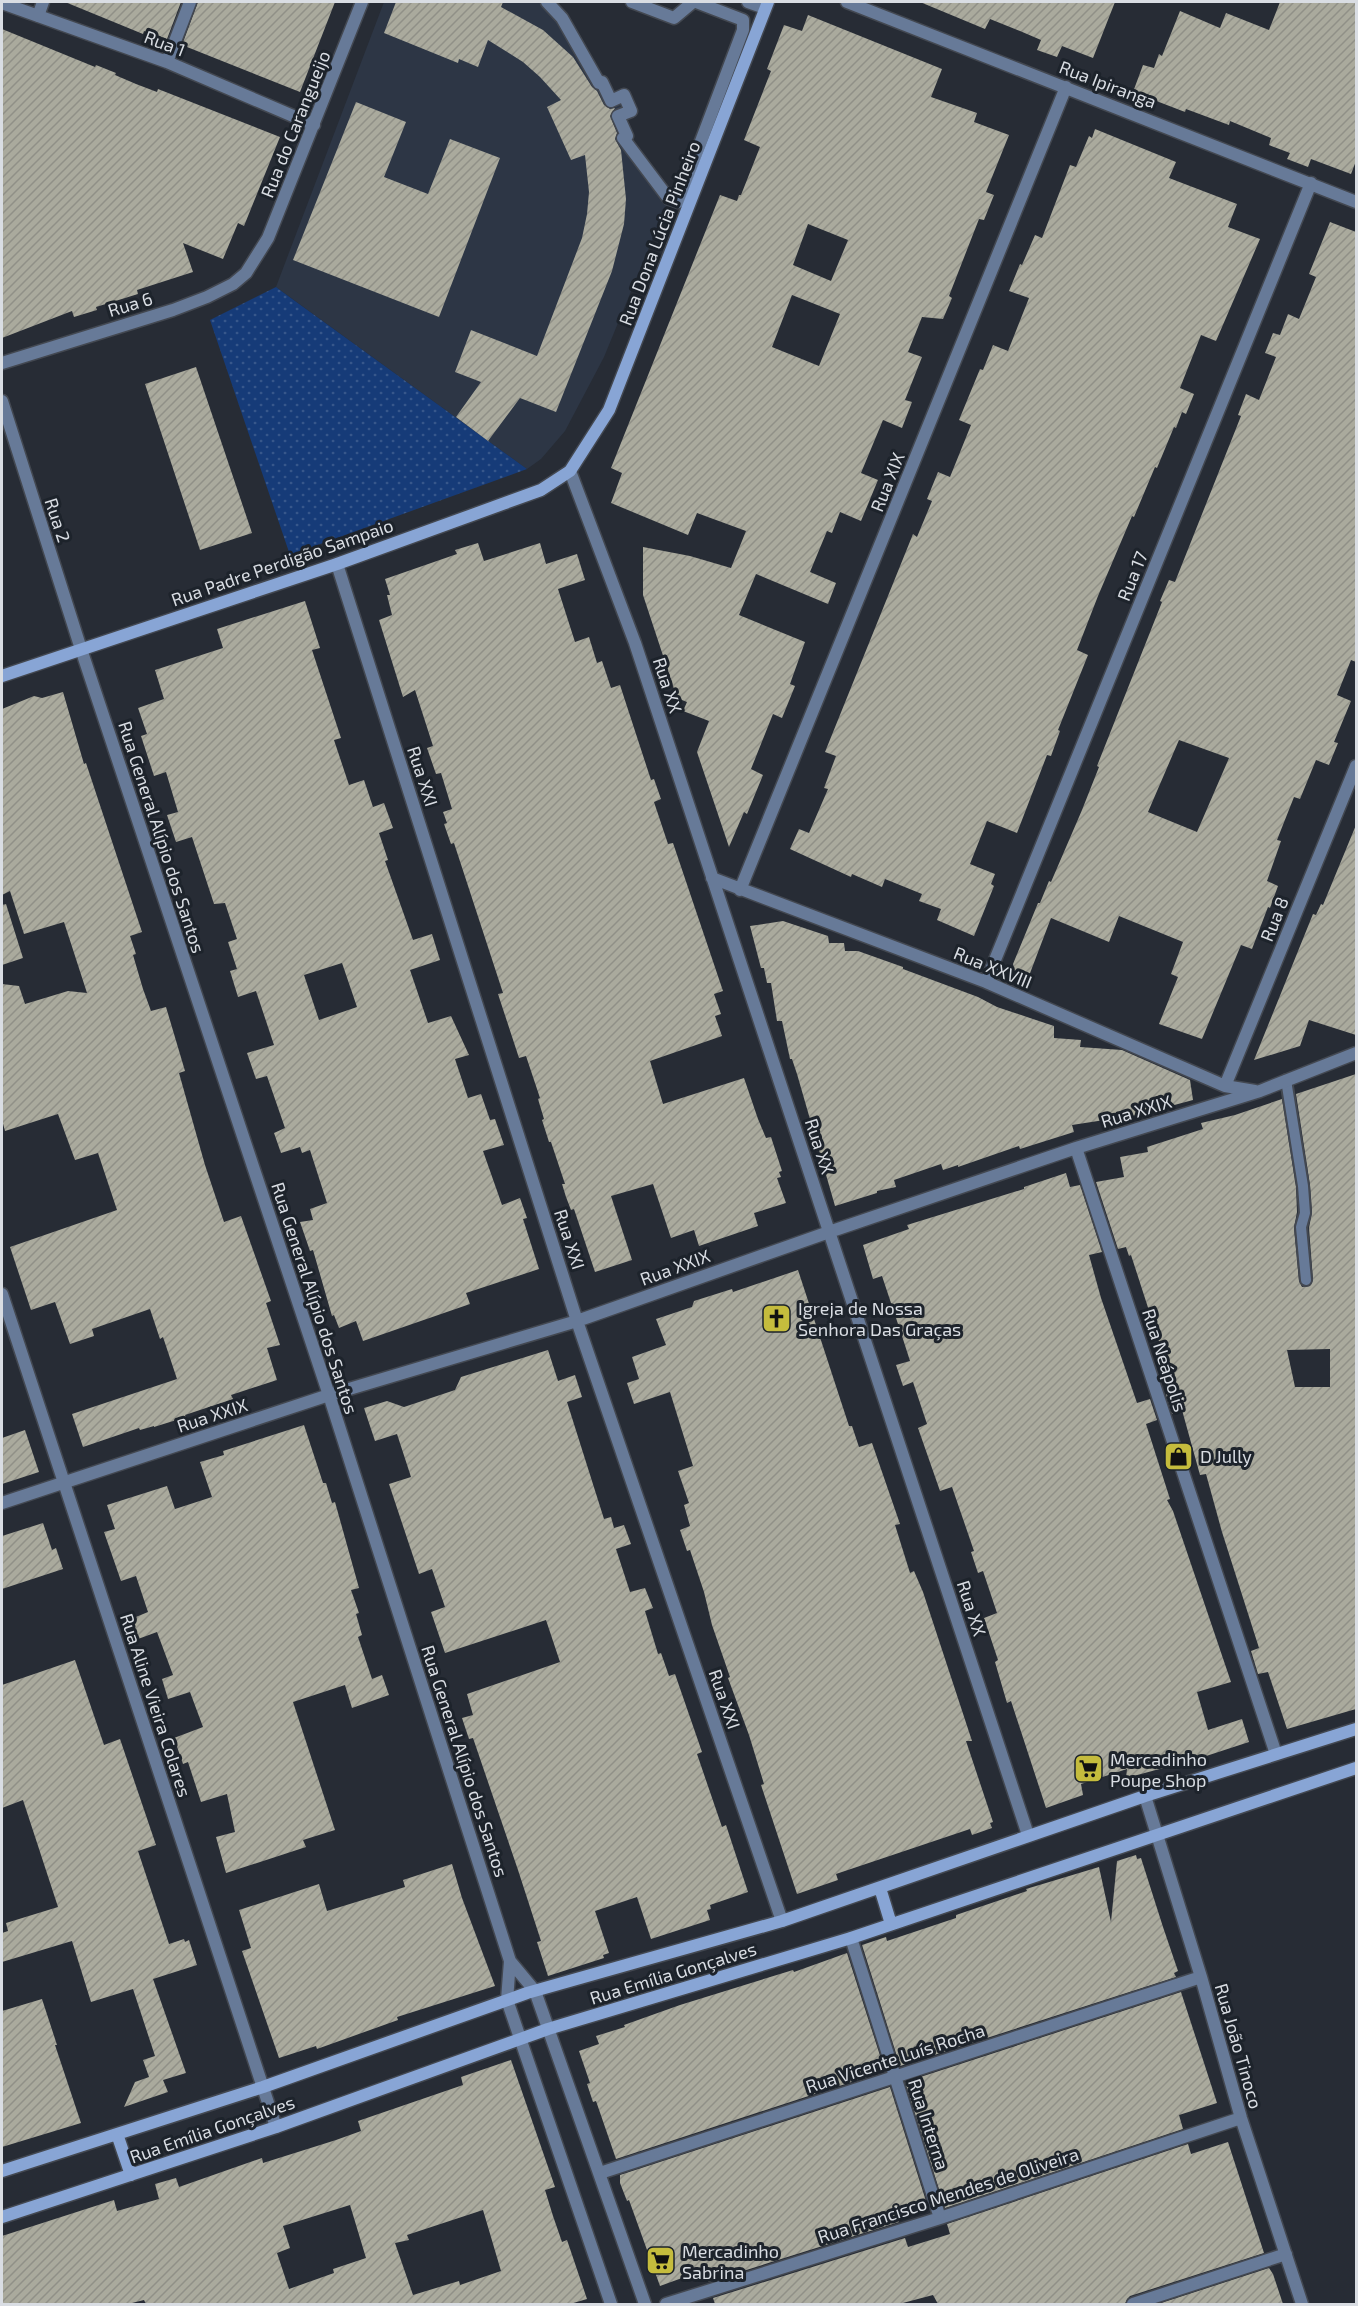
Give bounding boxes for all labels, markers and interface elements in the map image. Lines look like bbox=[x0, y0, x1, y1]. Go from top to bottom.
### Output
street label: Rua 1 bbox=[141, 25, 189, 61]
street label: Rua do Carangueijo bbox=[255, 47, 335, 201]
street label: Rua Ipiranga bbox=[1056, 55, 1160, 113]
street label: Rua Dona Lúcia Pinheiro bbox=[614, 138, 704, 328]
street label: Rua 6 bbox=[105, 287, 155, 321]
street label: Rua XIX bbox=[865, 449, 909, 515]
street label: Rua 2 bbox=[41, 495, 75, 545]
street label: Rua Padre Perdigão Sampaio bbox=[168, 514, 396, 610]
street label: Rua 17 bbox=[1112, 548, 1152, 604]
street label: Rua XX bbox=[649, 654, 687, 716]
street label: Rua General Alípio dos Santos bbox=[114, 718, 210, 956]
street label: Rua XXI bbox=[403, 743, 443, 809]
street label: Rua 8 bbox=[1255, 893, 1293, 945]
street label: Rua XXVIII bbox=[951, 941, 1035, 993]
street label: Rua XXIX bbox=[1098, 1090, 1174, 1132]
street label: Rua XX bbox=[801, 1115, 839, 1177]
street label: Rua General Alípio dos Santos bbox=[267, 1179, 363, 1417]
street label: Rua XXI bbox=[550, 1206, 590, 1272]
street label: Rua XXIX bbox=[637, 1244, 713, 1290]
place label: Igreja de Nossa Senhora Das Graças bbox=[798, 1297, 961, 1341]
church icon: Igreja de Nossa Senhora Das Graças bbox=[761, 1302, 793, 1334]
street label: Rua Neápolis bbox=[1138, 1306, 1192, 1414]
street label: Rua XXIX bbox=[174, 1393, 250, 1437]
shop icon: D Jully bbox=[1163, 1440, 1195, 1472]
place label: D Jully bbox=[1200, 1445, 1252, 1467]
street label: Rua XX bbox=[953, 1577, 991, 1639]
street label: Rua Aline Vieira Colares bbox=[116, 1610, 196, 1800]
street label: Rua General Alípio dos Santos bbox=[417, 1642, 513, 1880]
street label: Rua XXI bbox=[705, 1666, 745, 1732]
place label: Mercadinho Poupe Shop bbox=[1110, 1748, 1207, 1791]
supermarket icon: Mercadinho Poupe Shop bbox=[1073, 1753, 1105, 1785]
street label: Rua Emília Gonçalves bbox=[587, 1937, 759, 2010]
street label: Rua João Tinoco bbox=[1211, 1981, 1267, 2111]
street label: Rua Vicente Luís Rocha bbox=[803, 2019, 987, 2097]
street label: Rua Interna bbox=[904, 2076, 954, 2172]
street label: Rua Emília Gonçalves bbox=[127, 2090, 298, 2169]
street label: Rua Francisco Mendes de Oliveira bbox=[815, 2142, 1081, 2248]
place label: Mercadinho Sabrina bbox=[682, 2240, 779, 2283]
supermarket icon: Mercadinho Sabrina bbox=[645, 2245, 677, 2277]

